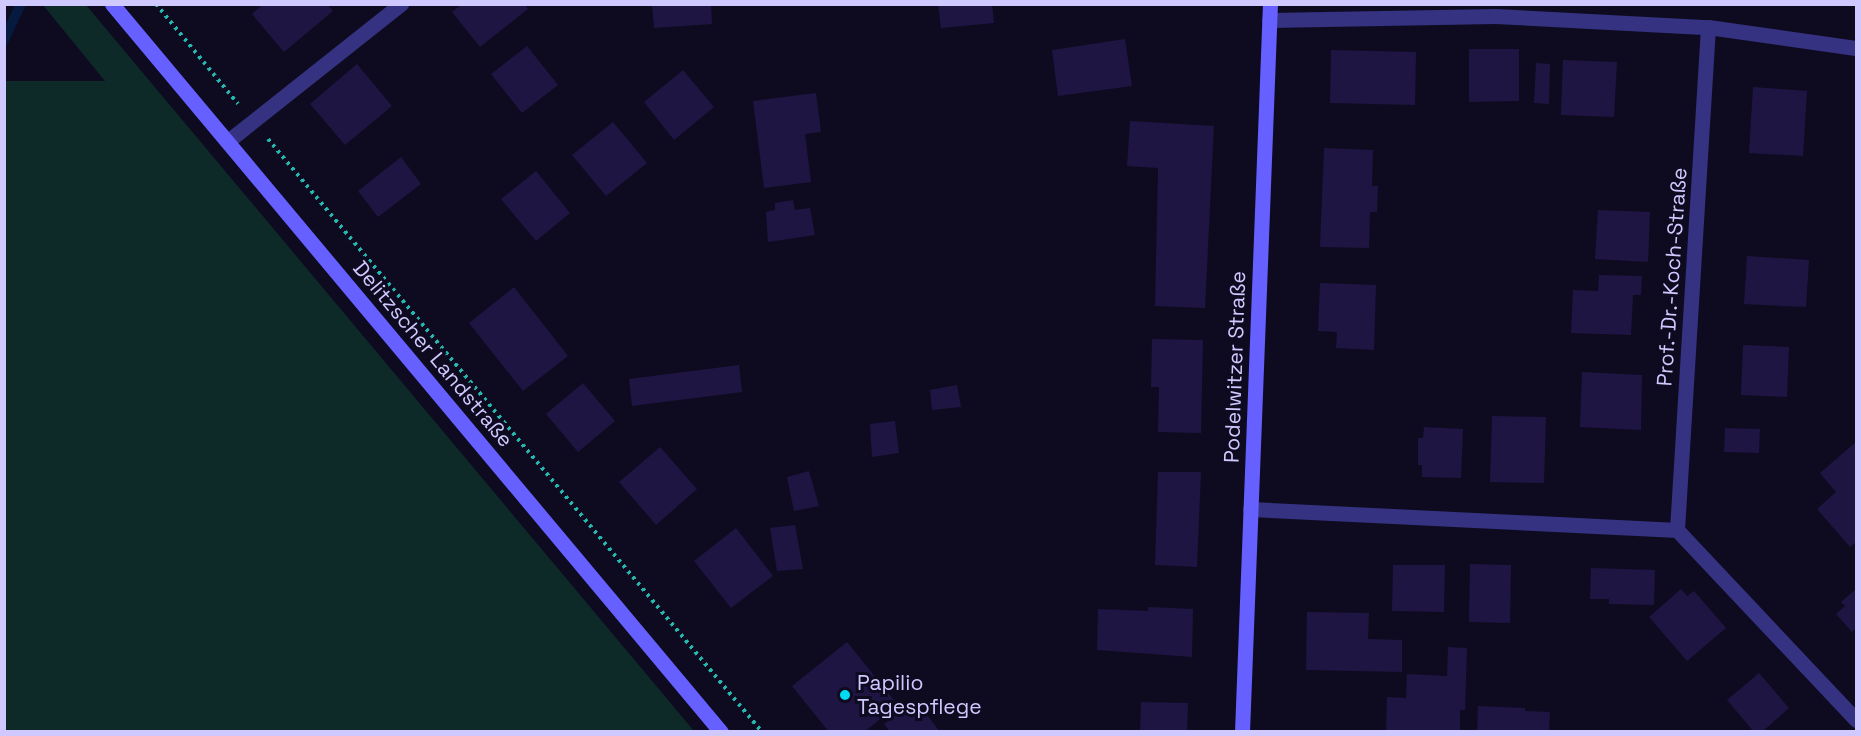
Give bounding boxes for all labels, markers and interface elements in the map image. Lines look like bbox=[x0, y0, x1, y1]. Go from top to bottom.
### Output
street label: Prof.-Dr.-Koch-Straße bbox=[1652, 167, 1692, 387]
street label: Delitzscher Landstraße bbox=[348, 256, 518, 452]
street label: Podelwitzer Straße bbox=[1219, 271, 1251, 463]
place label: Papilio Tagespflege bbox=[857, 670, 982, 720]
marker: Papilio Tagespflege bbox=[838, 688, 852, 702]

